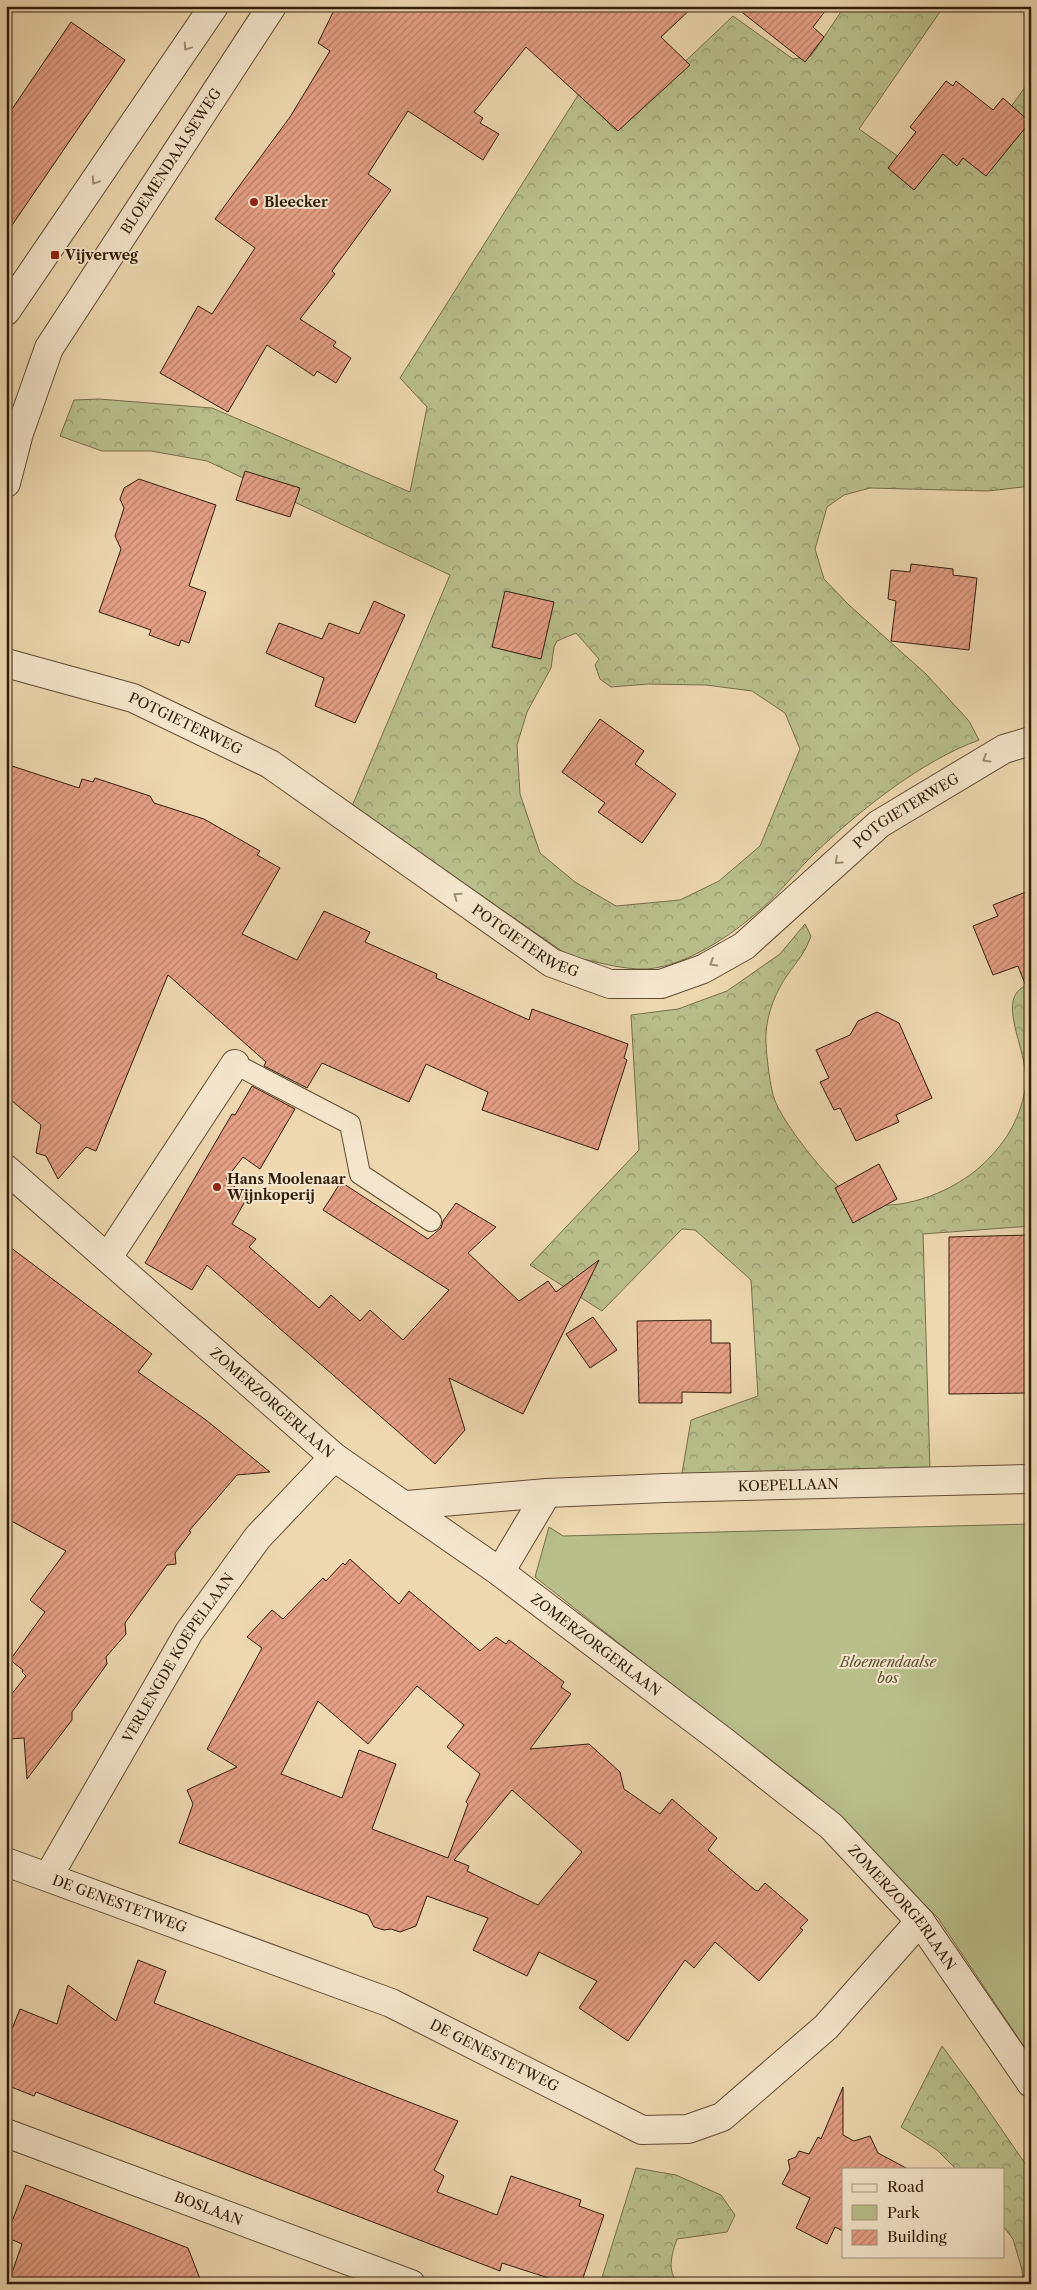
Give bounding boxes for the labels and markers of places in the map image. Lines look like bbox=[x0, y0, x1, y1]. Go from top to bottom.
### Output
place label: Bleecker bbox=[264, 193, 328, 211]
marker: Bleecker bbox=[248, 196, 260, 208]
place label: Vijverweg bbox=[64, 246, 139, 264]
marker: Vijverweg bbox=[49, 249, 61, 261]
place label: Hans Moolenaar Wijnkoperij bbox=[226, 1170, 346, 1204]
marker: Hans Moolenaar Wijnkoperij bbox=[211, 1181, 223, 1193]

